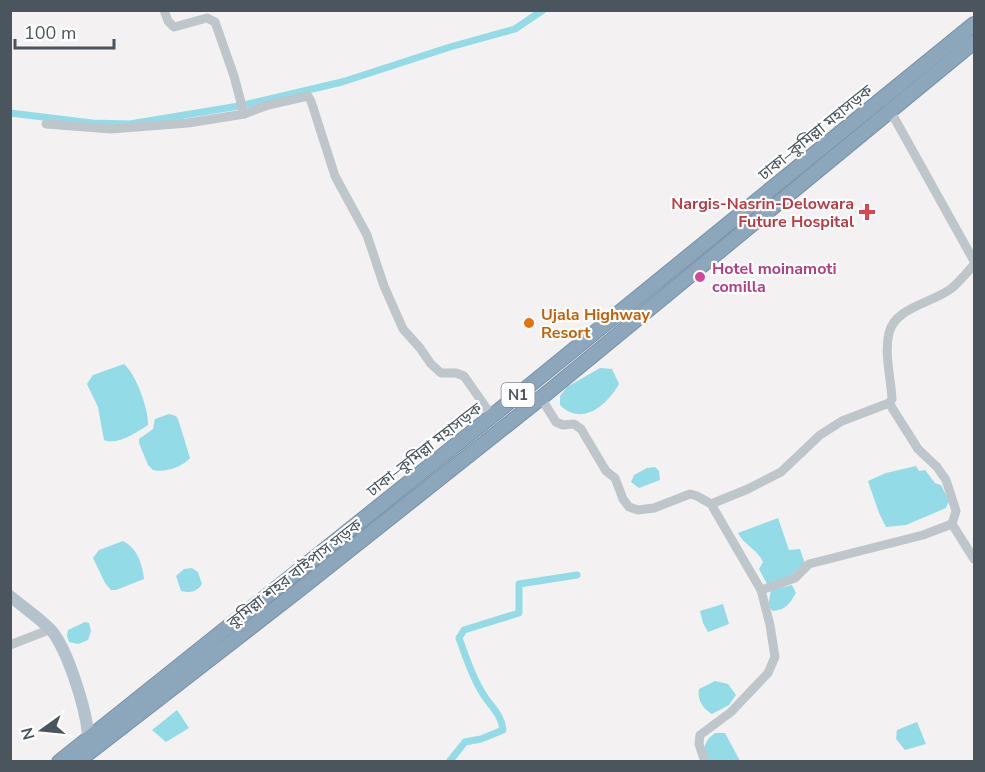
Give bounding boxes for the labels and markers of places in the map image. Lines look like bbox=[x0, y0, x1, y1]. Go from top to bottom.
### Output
place label: Nargis-Nasrin-Delowara Future Hospital bbox=[671, 193, 854, 233]
marker: Nargis-Nasrin-Delowara Future Hospital bbox=[858, 203, 876, 221]
place label: Hotel moinamoti comilla bbox=[712, 258, 837, 298]
marker: Hotel moinamoti comilla bbox=[693, 270, 707, 284]
place label: Ujala Highway Resort bbox=[541, 304, 650, 344]
marker: Ujala Highway Resort bbox=[522, 316, 536, 330]

